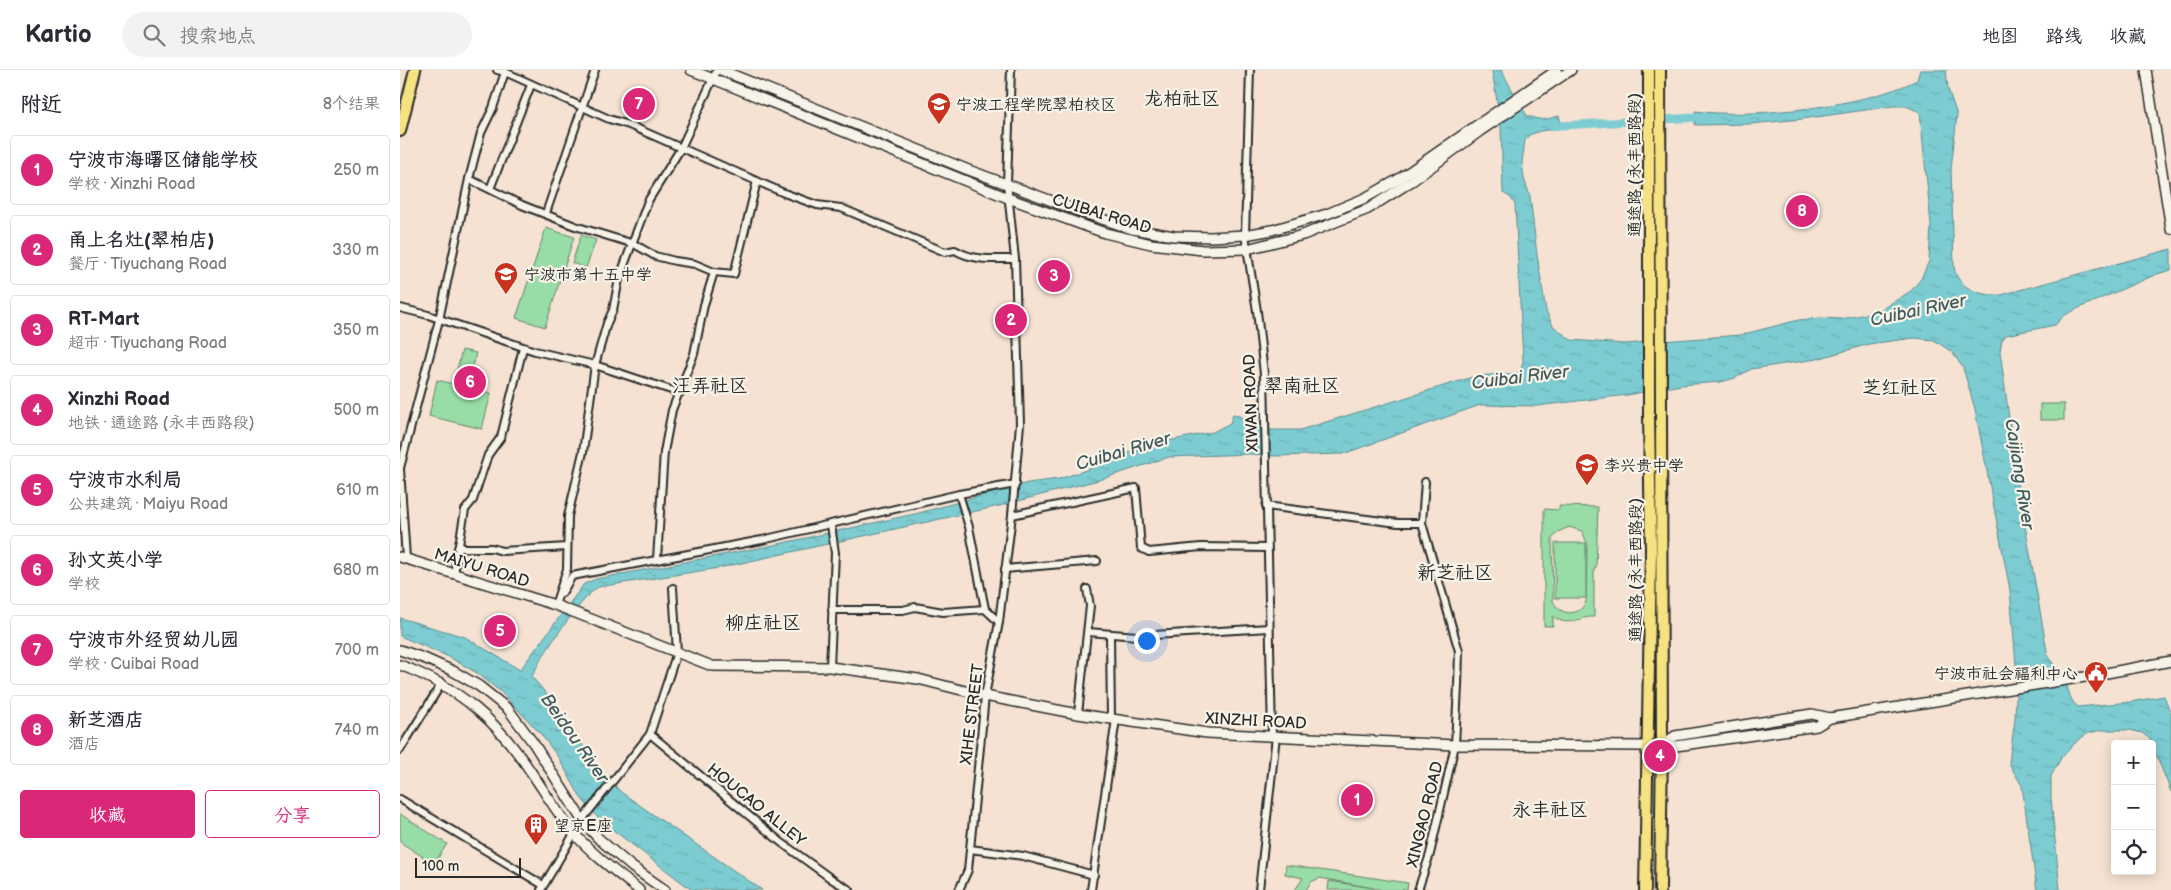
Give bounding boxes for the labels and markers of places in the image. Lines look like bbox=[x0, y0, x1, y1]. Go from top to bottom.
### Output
pin: 7 bbox=[623, 85, 655, 123]
school or university icon: 宁波工程学院翠柏校区 bbox=[926, 91, 952, 125]
place label: 宁波工程学院翠柏校区 bbox=[956, 96, 1116, 115]
pin: 8 bbox=[1786, 192, 1818, 230]
pin: 3 bbox=[1038, 257, 1070, 295]
school or university icon: 宁波市第十五中学 bbox=[493, 261, 519, 295]
place label: 宁波市第十五中学 bbox=[524, 266, 652, 285]
pin: 2 bbox=[995, 301, 1027, 339]
pin: 6 bbox=[454, 363, 486, 401]
school or university icon: 李兴贵中学 bbox=[1574, 452, 1600, 486]
place label: 李兴贵中学 bbox=[1604, 457, 1684, 476]
pin: 5 bbox=[484, 612, 516, 650]
public building icon: 宁波市社会福利中心 bbox=[2083, 660, 2109, 694]
place label: 宁波市社会福利中心 bbox=[1934, 665, 2078, 684]
pin: 4 bbox=[1644, 737, 1676, 775]
pin: 1 bbox=[1341, 781, 1373, 819]
building icon: 望京E座 bbox=[523, 812, 549, 846]
place label: 望京E座 bbox=[554, 817, 613, 836]

